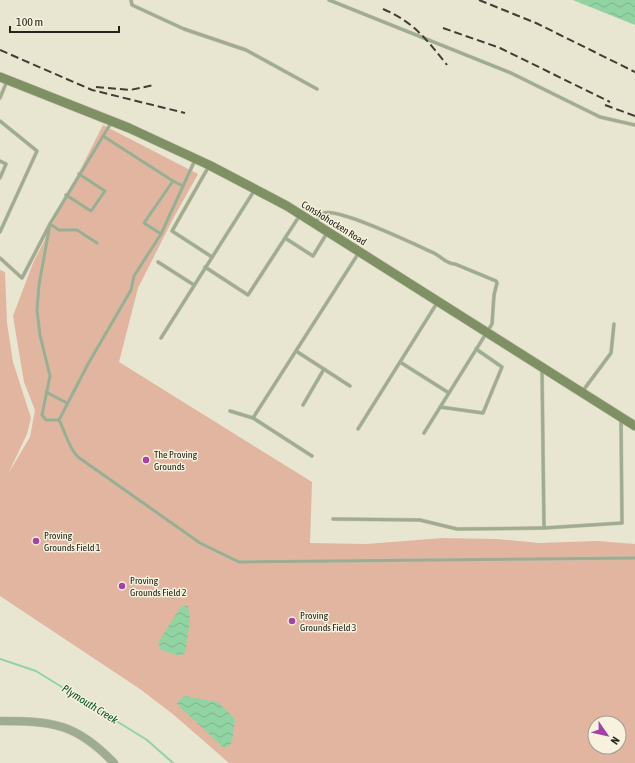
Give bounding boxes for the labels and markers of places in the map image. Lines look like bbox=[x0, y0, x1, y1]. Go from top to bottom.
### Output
place label: The Proving Grounds bbox=[154, 449, 198, 472]
marker: The Proving Grounds bbox=[141, 455, 151, 465]
place label: Proving Grounds Field 1 bbox=[44, 530, 101, 553]
marker: Proving Grounds Field 1 bbox=[31, 536, 41, 546]
place label: Proving Grounds Field 2 bbox=[130, 575, 187, 598]
marker: Proving Grounds Field 2 bbox=[117, 581, 127, 591]
place label: Proving Grounds Field 3 bbox=[300, 610, 357, 633]
marker: Proving Grounds Field 3 bbox=[287, 616, 297, 626]

